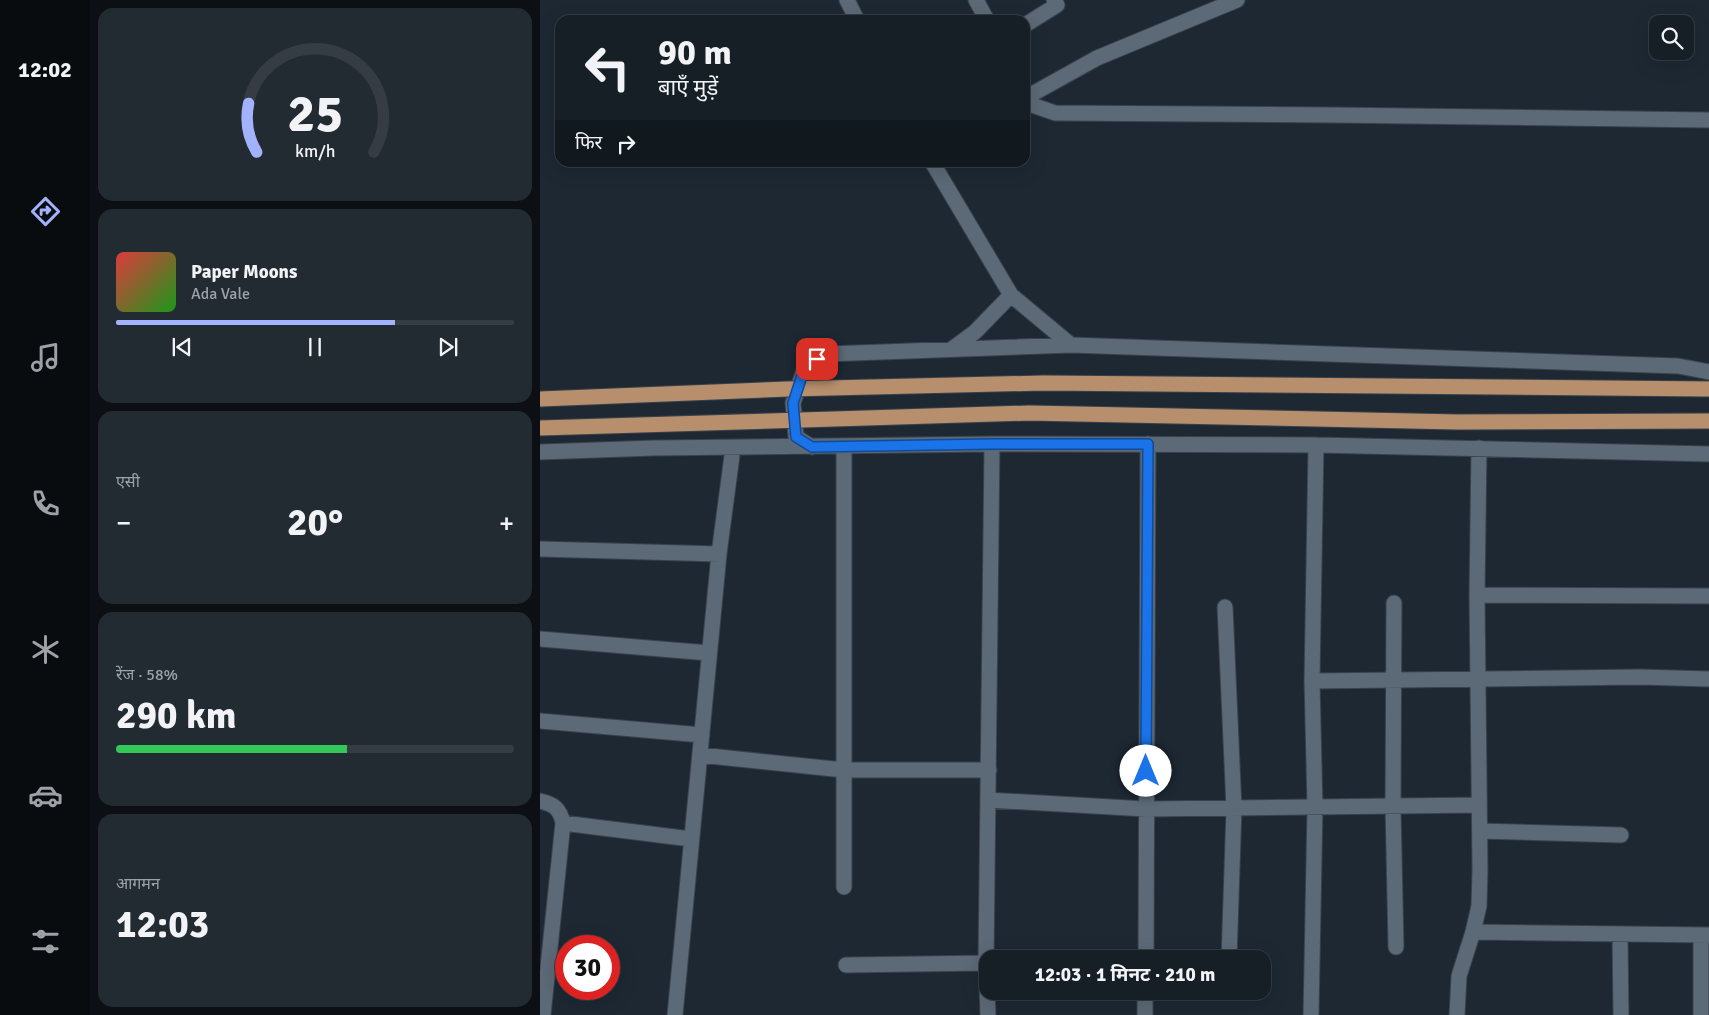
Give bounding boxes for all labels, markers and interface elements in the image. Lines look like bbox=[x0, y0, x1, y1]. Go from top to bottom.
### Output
map controls bbox=[1649, 15, 1694, 60]
button: search bbox=[1649, 15, 1694, 60]
text: 90 m bbox=[658, 31, 732, 74]
icon: left bbox=[575, 35, 640, 100]
text: 12:02 bbox=[18, 56, 72, 83]
text: बाएँ मुड़ें bbox=[658, 74, 718, 101]
text: 25 bbox=[287, 82, 343, 146]
icon: right bbox=[612, 130, 640, 158]
text: फिर bbox=[575, 131, 602, 155]
text: km/h bbox=[295, 140, 335, 162]
icon: directions bbox=[28, 194, 63, 229]
text: Paper Moons bbox=[191, 260, 297, 284]
text: Ada Vale bbox=[191, 284, 250, 304]
icon: previous bbox=[168, 333, 196, 361]
icon: pause bbox=[301, 333, 329, 361]
icon: next bbox=[434, 333, 462, 361]
pin bbox=[796, 338, 838, 380]
icon: music bbox=[28, 340, 63, 375]
icon: arrive bbox=[803, 345, 831, 373]
text: एसी bbox=[116, 472, 140, 492]
icon: phone bbox=[28, 486, 63, 521]
text: 20° bbox=[287, 499, 343, 546]
text: − bbox=[116, 506, 131, 540]
text: + bbox=[499, 506, 514, 540]
icon: climate bbox=[28, 632, 63, 667]
text: रेंज · 58% bbox=[116, 665, 178, 685]
text: 290 km bbox=[116, 692, 237, 739]
position arrow bbox=[1119, 744, 1171, 796]
icon: car bbox=[28, 778, 63, 813]
text: आगमन bbox=[116, 874, 160, 894]
text: 12:03 bbox=[116, 901, 209, 948]
icon: filters bbox=[28, 924, 63, 959]
speed limit sign: 30 bbox=[555, 935, 620, 1000]
text: 12:03 · 1 मिनट · 210 m bbox=[1035, 963, 1215, 987]

